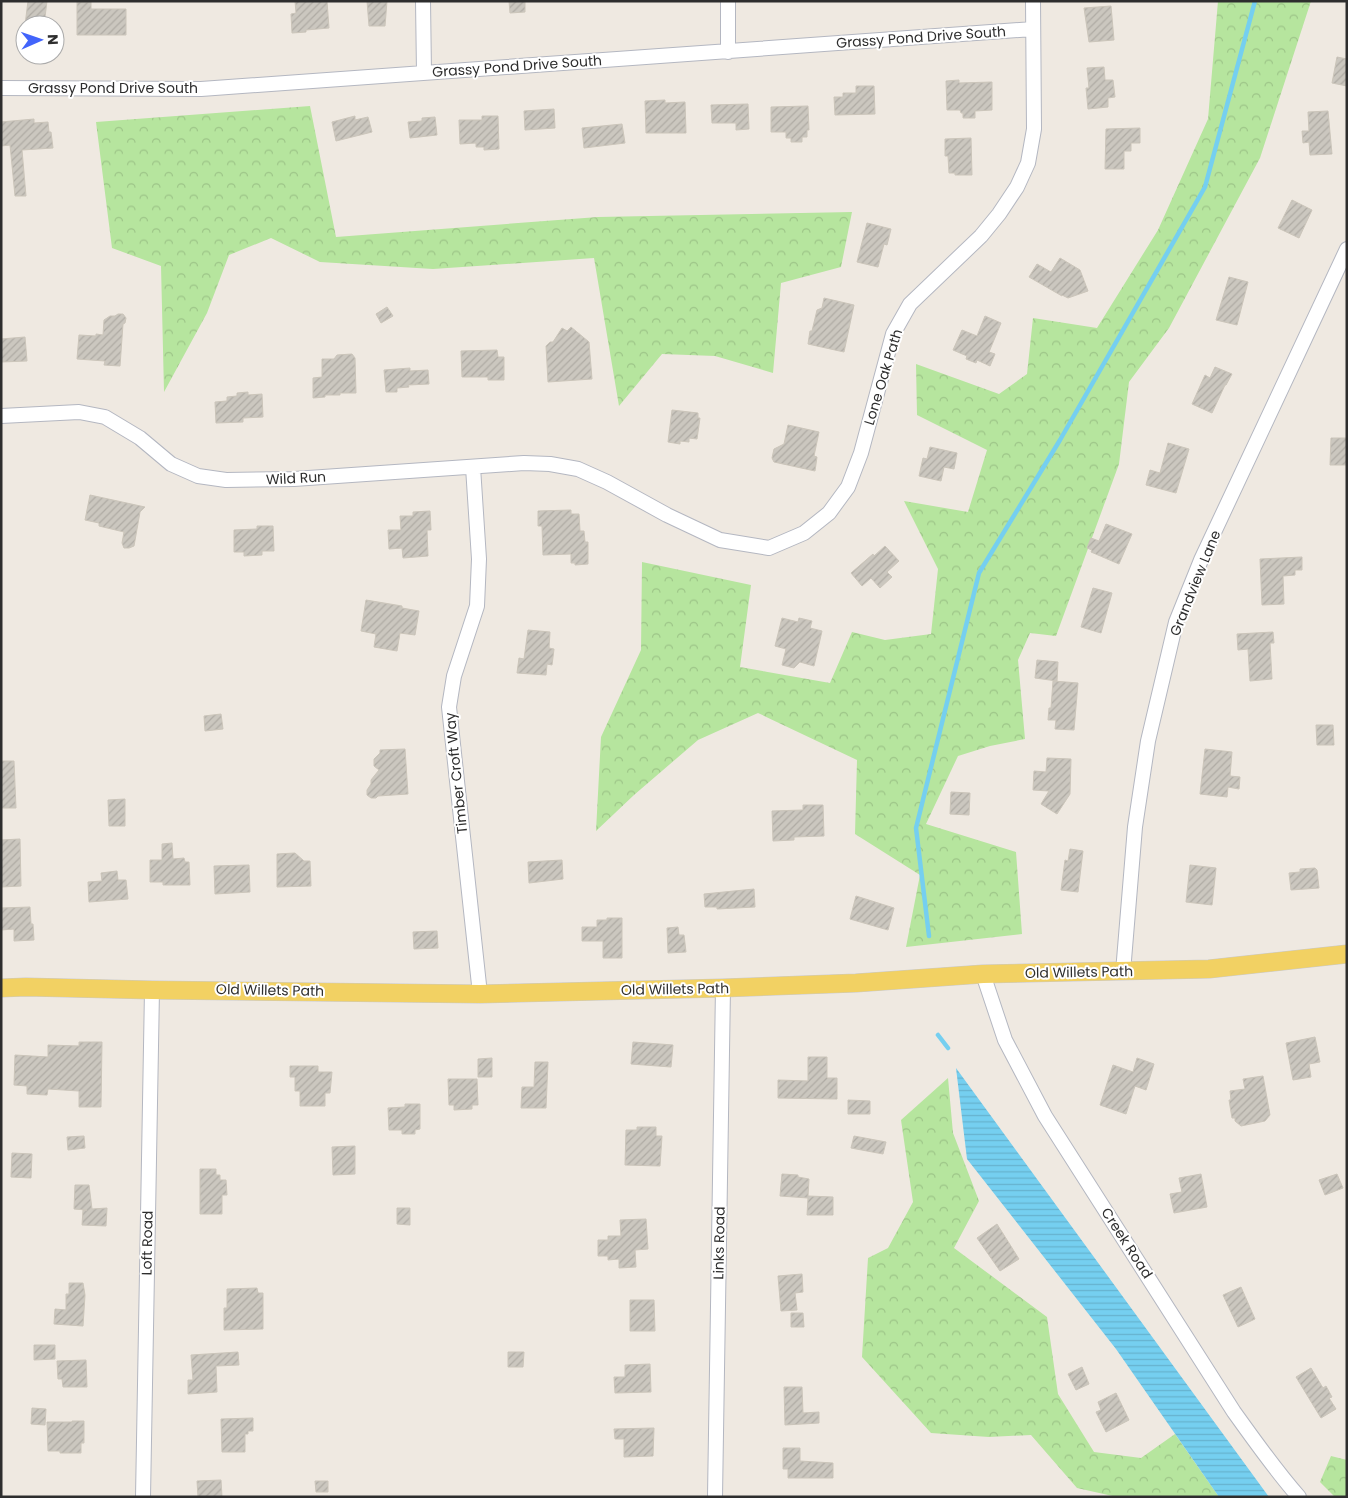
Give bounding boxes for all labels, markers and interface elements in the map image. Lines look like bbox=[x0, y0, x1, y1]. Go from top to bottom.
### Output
north arrow bbox=[15, 15, 65, 65]
street label: Grassy Pond Drive South bbox=[835, 21, 1007, 53]
text: N bbox=[43, 34, 63, 45]
street label: Grassy Pond Drive South bbox=[431, 50, 603, 82]
street label: Grassy Pond Drive South bbox=[28, 78, 198, 98]
street label: Lone Oak Path bbox=[859, 327, 907, 427]
street label: Wild Run bbox=[265, 466, 327, 490]
street label: Grandview Lane bbox=[1165, 527, 1225, 639]
street label: Timber Croft Way bbox=[440, 711, 472, 835]
street label: Old Willets Path bbox=[1025, 961, 1133, 983]
street label: Old Willets Path bbox=[621, 978, 729, 1000]
street label: Old Willets Path bbox=[216, 979, 324, 1001]
street label: Creek Road bbox=[1097, 1204, 1157, 1282]
street label: Links Road bbox=[708, 1206, 730, 1280]
street label: Loft Road bbox=[136, 1210, 158, 1276]

